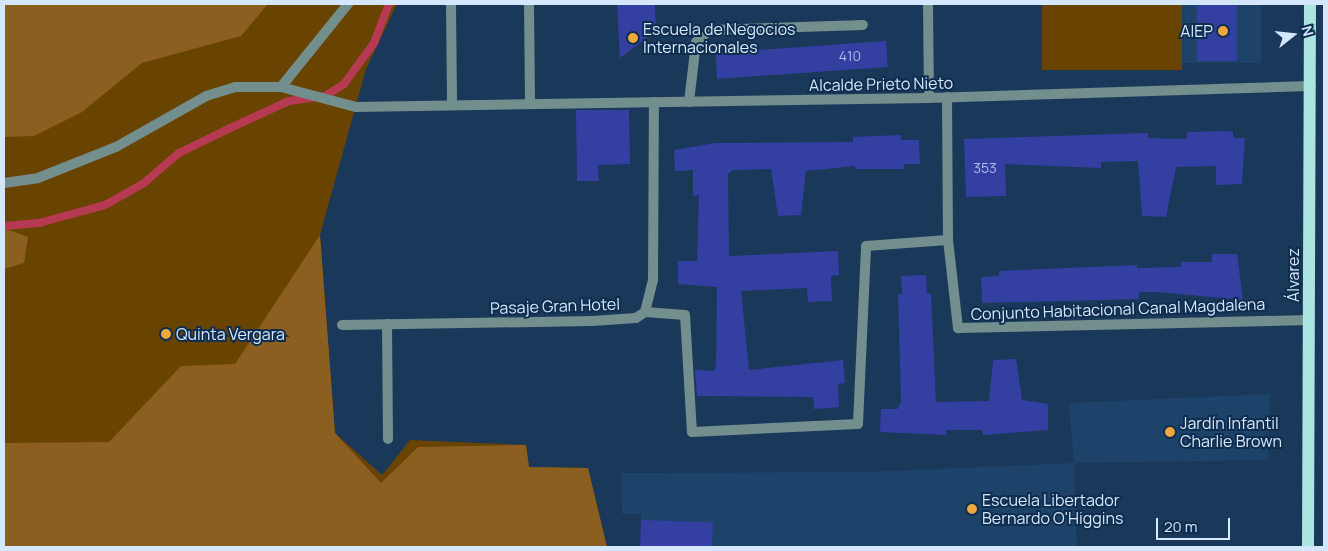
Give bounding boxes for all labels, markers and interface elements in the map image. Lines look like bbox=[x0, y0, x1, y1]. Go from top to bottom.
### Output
north arrow bbox=[1268, 10, 1318, 60]
place label: Escuela de Negocios Internacionales bbox=[643, 19, 795, 57]
place label: AIEP bbox=[1180, 21, 1213, 41]
text: N bbox=[1297, 23, 1318, 38]
marker: AIEP bbox=[1217, 25, 1229, 37]
marker: Escuela de Negocios Internacionales bbox=[627, 32, 639, 44]
house number: 410 bbox=[839, 48, 861, 64]
street label: Alcalde Prieto Nieto bbox=[809, 73, 953, 95]
house number: 353 bbox=[973, 160, 997, 176]
street label: Álvarez bbox=[1283, 248, 1303, 302]
street label: Pasaje Gran Hotel bbox=[490, 294, 620, 318]
street label: Conjunto Habitacional Canal Magdalena bbox=[970, 294, 1266, 324]
place label: Quinta Vergara bbox=[176, 324, 285, 344]
marker: Quinta Vergara bbox=[160, 328, 172, 340]
place label: Jardín Infantil Charlie Brown bbox=[1180, 413, 1282, 451]
marker: Jardín Infantil Charlie Brown bbox=[1164, 426, 1176, 438]
place label: Escuela Libertador Bernardo O'Higgins bbox=[982, 490, 1123, 528]
marker: Escuela Libertador Bernardo O'Higgins bbox=[966, 503, 978, 515]
scale bar bbox=[1158, 508, 1232, 540]
text: 20 m bbox=[1164, 516, 1197, 537]

